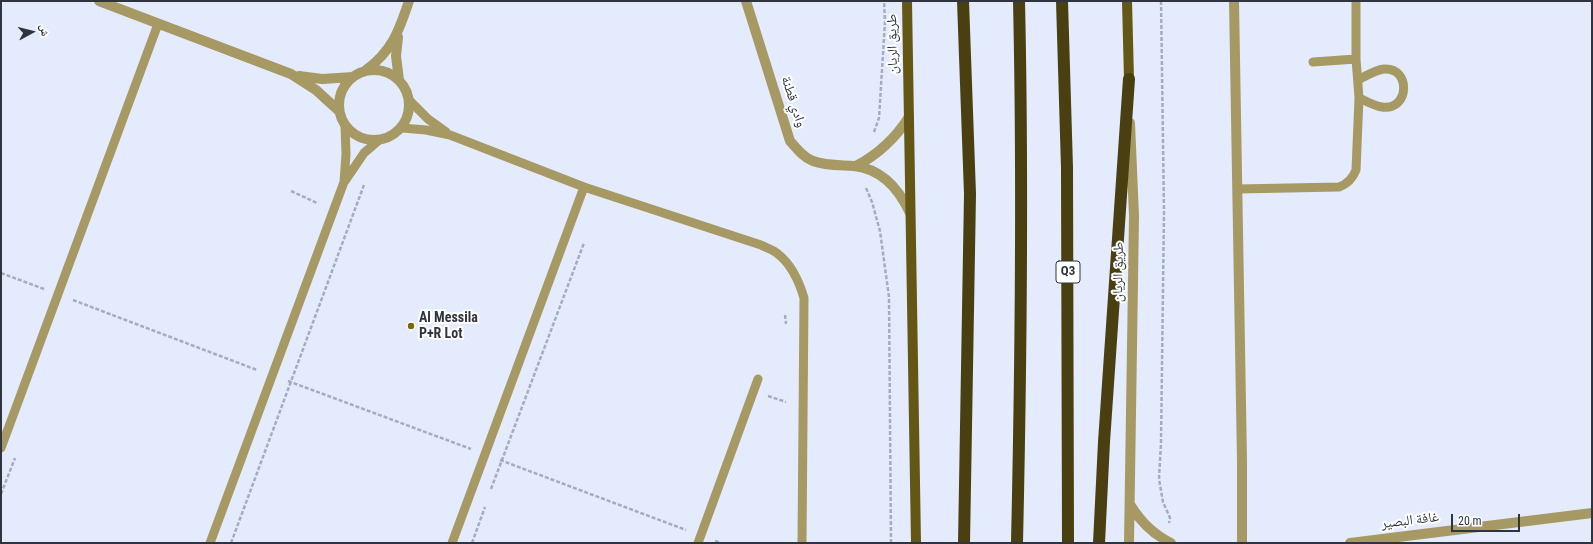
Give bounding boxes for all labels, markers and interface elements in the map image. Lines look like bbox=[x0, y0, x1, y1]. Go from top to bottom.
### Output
north arrow bbox=[12, 12, 52, 52]
street label: طريق الريان bbox=[884, 14, 902, 74]
text: ش bbox=[37, 24, 52, 37]
street label: وادي قطنة bbox=[777, 74, 809, 130]
street label: طريق الريان bbox=[1110, 242, 1128, 302]
road number: Q3 bbox=[1056, 261, 1080, 283]
place label: Al Messila P+R Lot bbox=[419, 310, 478, 342]
marker: Al Messila P+R Lot bbox=[406, 321, 416, 331]
scale bar bbox=[1453, 506, 1522, 532]
street label: غافة البصير bbox=[1380, 509, 1440, 533]
text: 20 m bbox=[1458, 514, 1482, 528]

